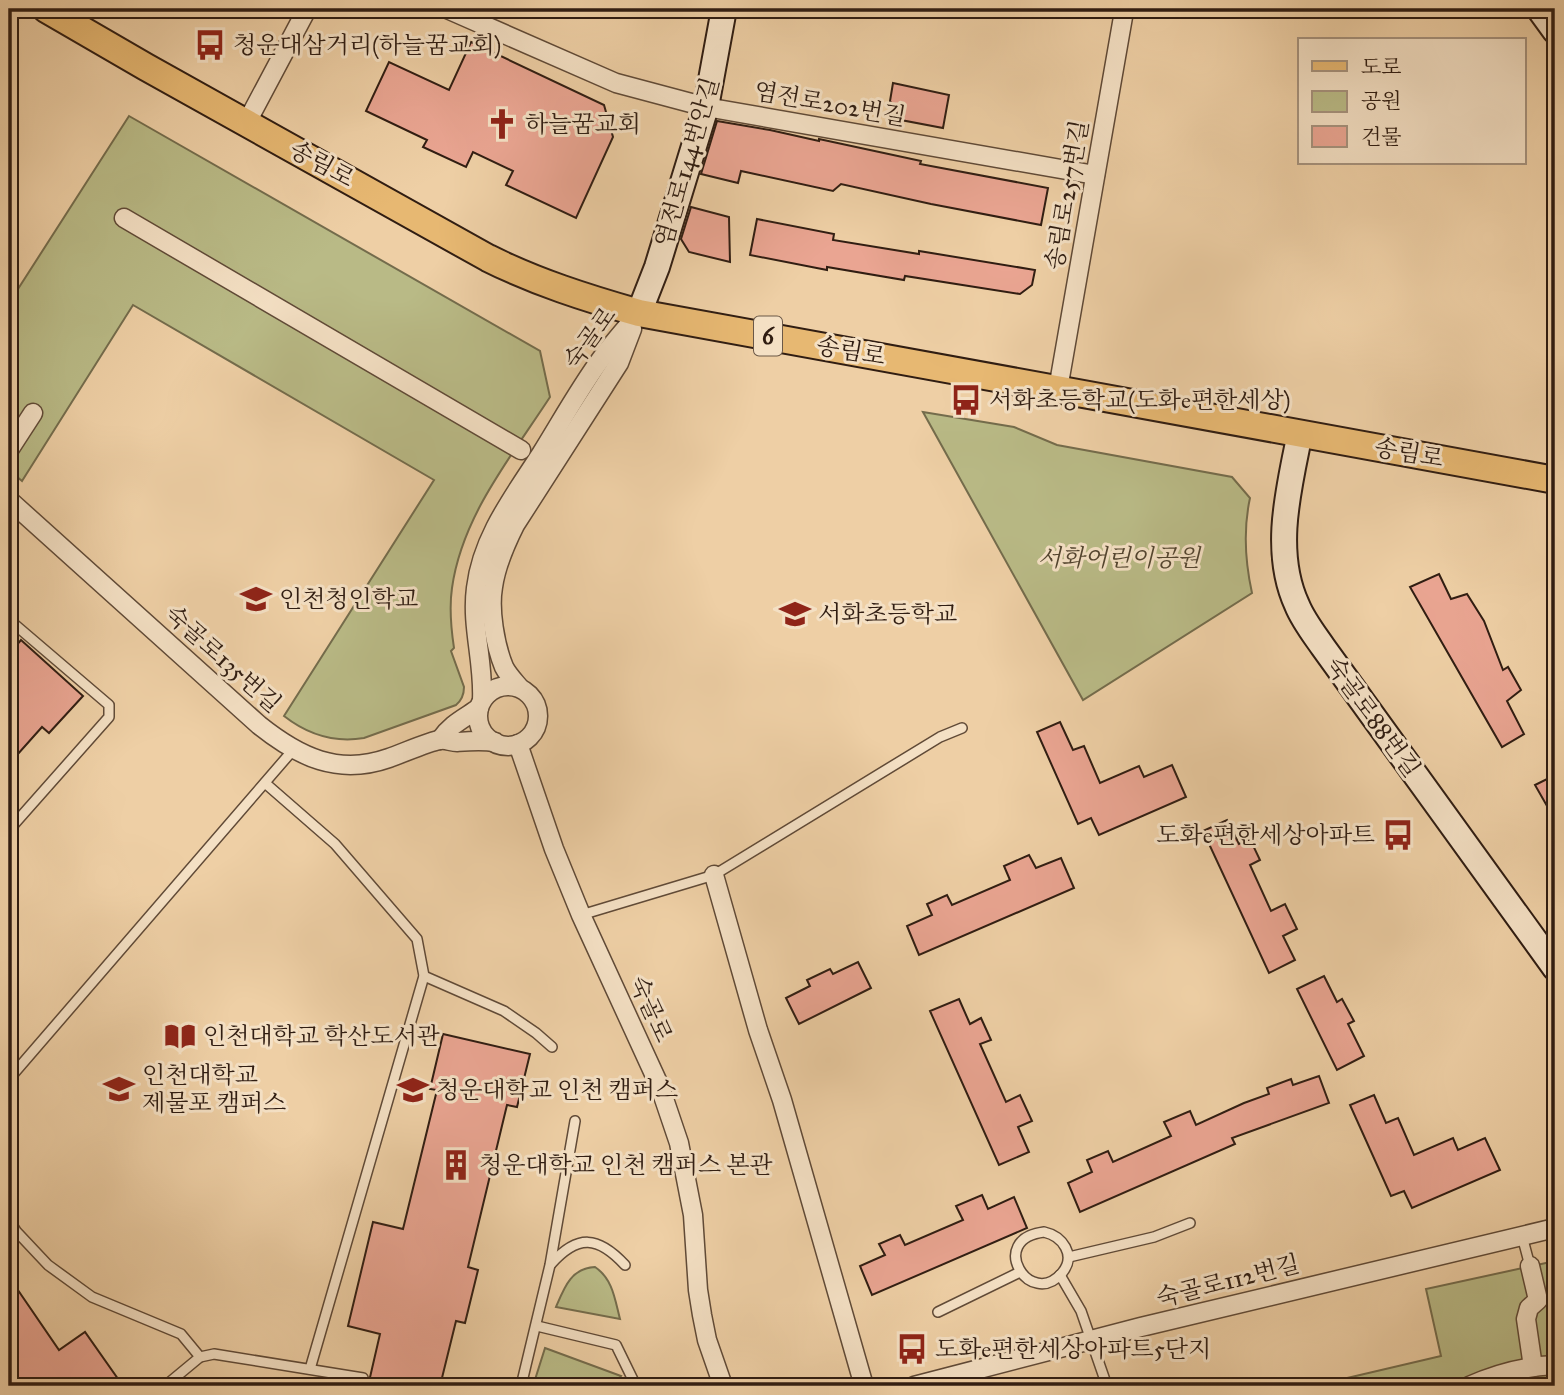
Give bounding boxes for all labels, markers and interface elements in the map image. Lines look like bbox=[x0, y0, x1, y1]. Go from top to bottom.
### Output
bus stop icon: 청운대삼거리(하늘꿈교회) bbox=[193, 28, 227, 62]
place label: 청운대삼거리(하늘꿈교회) bbox=[233, 30, 501, 60]
legend bbox=[1298, 38, 1526, 164]
text: 도로 bbox=[1361, 54, 1402, 80]
street label: 염전로144번안길 bbox=[648, 74, 726, 250]
street label: 염전로202번길 bbox=[752, 76, 908, 132]
text: 공원 bbox=[1361, 88, 1402, 114]
church icon: 하늘꿈교회 bbox=[485, 107, 519, 141]
place label: 하늘꿈교회 bbox=[525, 109, 641, 139]
street label: 송림로257번길 bbox=[1039, 118, 1095, 272]
text: 건물 bbox=[1361, 124, 1402, 150]
street label: 송림로 bbox=[284, 134, 360, 194]
street label: 숙골로 bbox=[557, 301, 623, 375]
road number: 6 bbox=[754, 316, 782, 356]
street label: 송림로 bbox=[814, 330, 888, 372]
bus stop icon: 서화초등학교(도화e편한세상) bbox=[949, 383, 983, 417]
place label: 서화초등학교(도화e편한세상) bbox=[989, 385, 1291, 415]
street label: 송림로 bbox=[1372, 432, 1446, 474]
park label: 서화어린이공원 bbox=[1038, 543, 1202, 573]
school or university icon: 인천청인학교 bbox=[239, 582, 273, 616]
place label: 인천청인학교 bbox=[279, 584, 418, 614]
school or university icon: 서화초등학교 bbox=[778, 597, 812, 631]
street label: 숙골로135번길 bbox=[159, 599, 287, 719]
place label: 서화초등학교 bbox=[818, 599, 957, 629]
street label: 숙골로88번길 bbox=[1319, 651, 1427, 783]
bus stop icon: 도화e편한세상아파트 bbox=[1381, 818, 1415, 852]
place label: 도화e편한세상아파트 bbox=[1156, 820, 1375, 850]
street label: 숙골로 bbox=[623, 971, 679, 1047]
library icon: 인천대학교 학산도서관 bbox=[163, 1019, 197, 1053]
place label: 인천대학교 학산도서관 bbox=[203, 1021, 440, 1051]
place label: 인천대학교 제물포 캠퍼스 bbox=[142, 1060, 286, 1118]
school or university icon: 인천대학교 제물포 캠퍼스 bbox=[102, 1072, 136, 1106]
school or university icon: 청운대학교 인천 캠퍼스 bbox=[396, 1073, 430, 1107]
place label: 청운대학교 인천 캠퍼스 bbox=[436, 1075, 678, 1105]
building icon: 청운대학교 인천 캠퍼스 본관 bbox=[439, 1148, 473, 1182]
place label: 청운대학교 인천 캠퍼스 본관 bbox=[479, 1150, 773, 1180]
street label: 숙골로112번길 bbox=[1153, 1249, 1303, 1313]
bus stop icon: 도화e편한세상아파트5단지 bbox=[895, 1332, 929, 1366]
place label: 도화e편한세상아파트5단지 bbox=[935, 1334, 1211, 1364]

